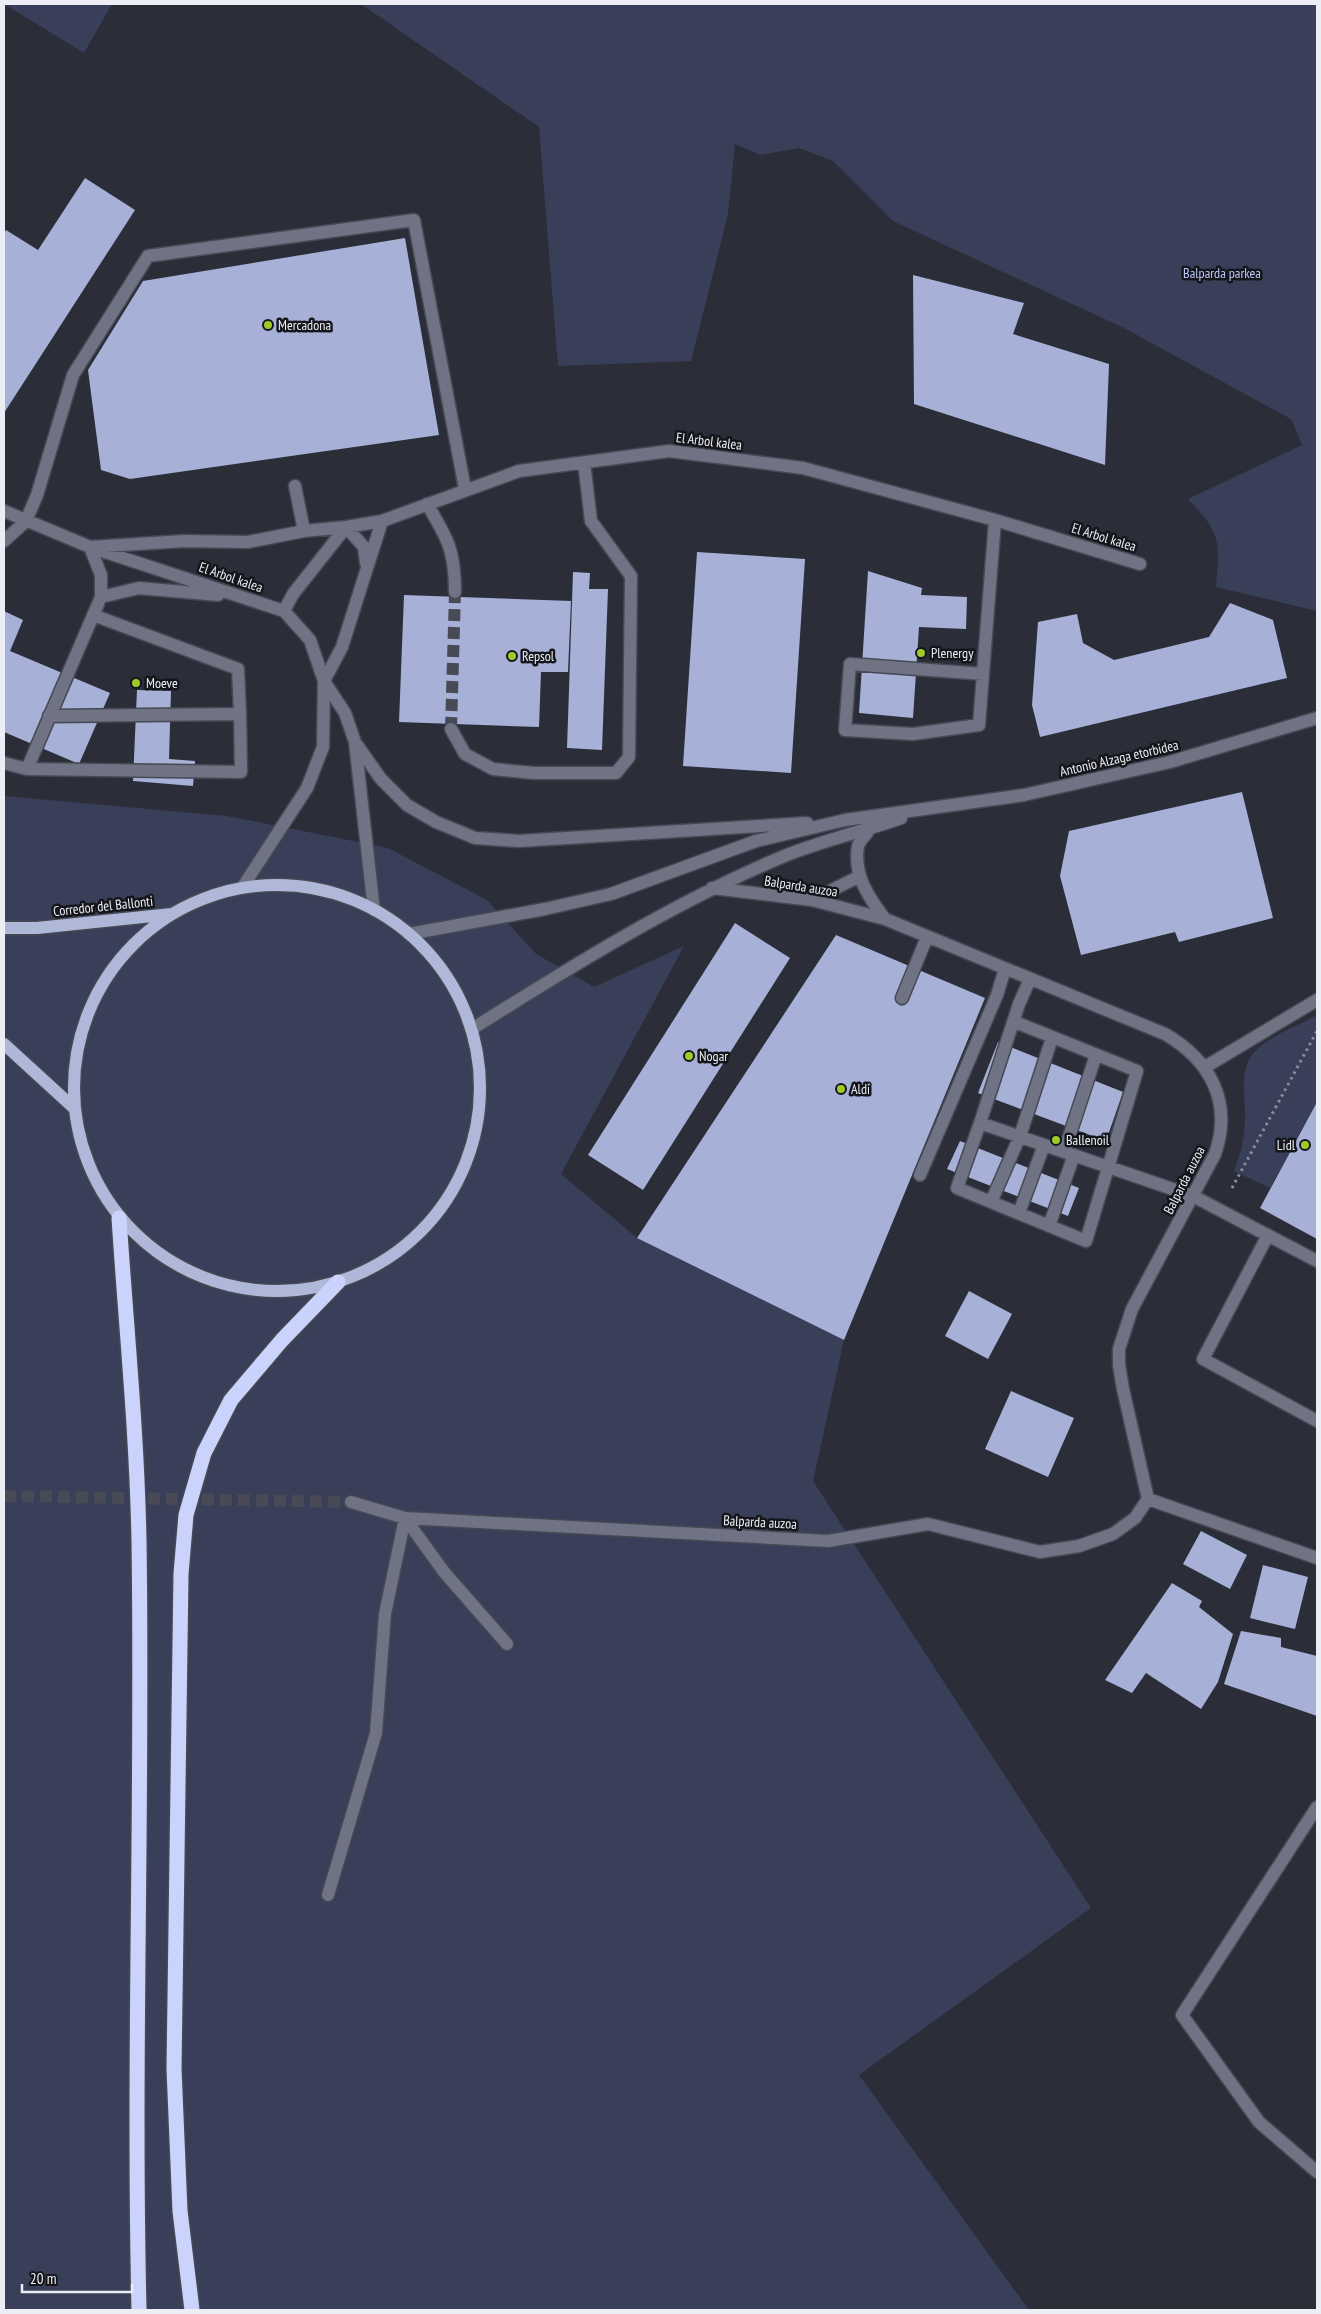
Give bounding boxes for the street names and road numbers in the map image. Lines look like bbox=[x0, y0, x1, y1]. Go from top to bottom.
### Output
street label: El Arbol kalea bbox=[675, 428, 743, 454]
street label: El Arbol kalea bbox=[1070, 519, 1138, 555]
street label: El Arbol kalea bbox=[197, 558, 265, 596]
street label: Antonio Alzaga etorbidea bbox=[1058, 736, 1180, 780]
street label: Balparda auzoa bbox=[763, 871, 839, 901]
street label: Corredor del Ballonti bbox=[52, 892, 154, 920]
street label: Balparda auzoa bbox=[1159, 1143, 1209, 1217]
street label: Balparda auzoa bbox=[723, 1511, 797, 1533]

